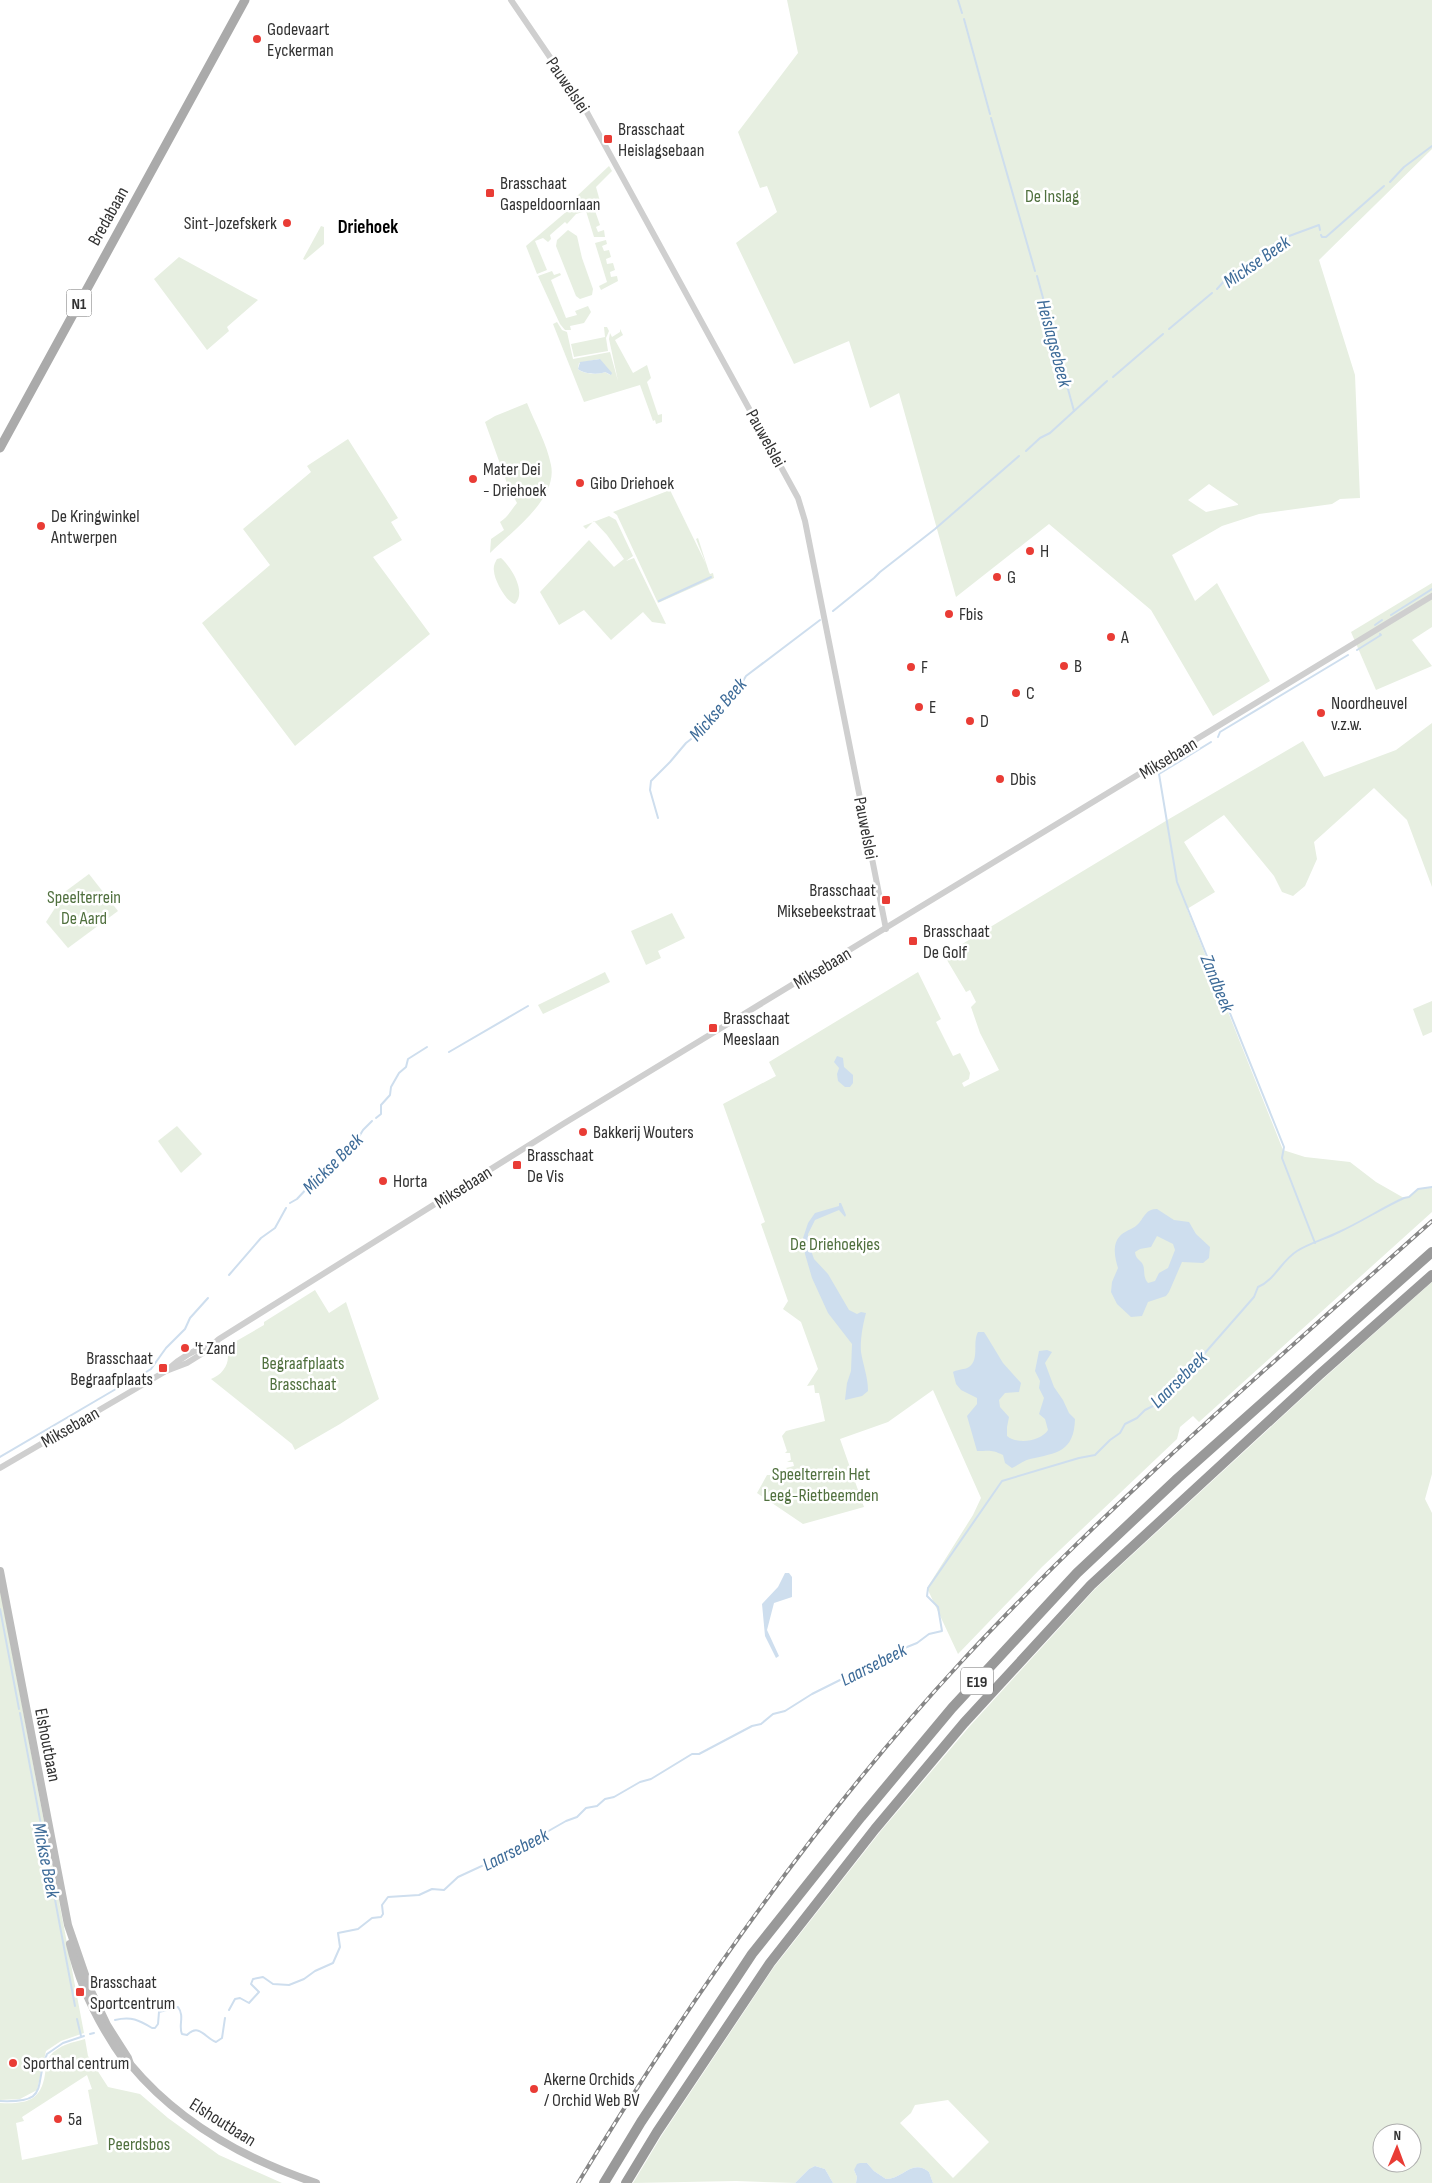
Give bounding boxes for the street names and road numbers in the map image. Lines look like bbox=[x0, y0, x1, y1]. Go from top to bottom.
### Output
street label: Pauwelslei bbox=[541, 53, 594, 117]
street label: Bredabaan bbox=[84, 183, 133, 249]
road number: N1 bbox=[66, 290, 92, 316]
street label: Pauwelslei bbox=[741, 406, 790, 471]
street label: Miksebaan bbox=[1136, 733, 1201, 784]
street label: Pauwelslei bbox=[849, 795, 882, 861]
street label: Miksebaan bbox=[790, 943, 855, 994]
street label: Miksebaan bbox=[431, 1162, 496, 1213]
street label: Miksebaan bbox=[38, 1402, 103, 1452]
road number: E19 bbox=[961, 1668, 993, 1694]
street label: Elshoutbaan bbox=[30, 1707, 65, 1784]
street label: Elshoutbaan bbox=[186, 2094, 260, 2151]

